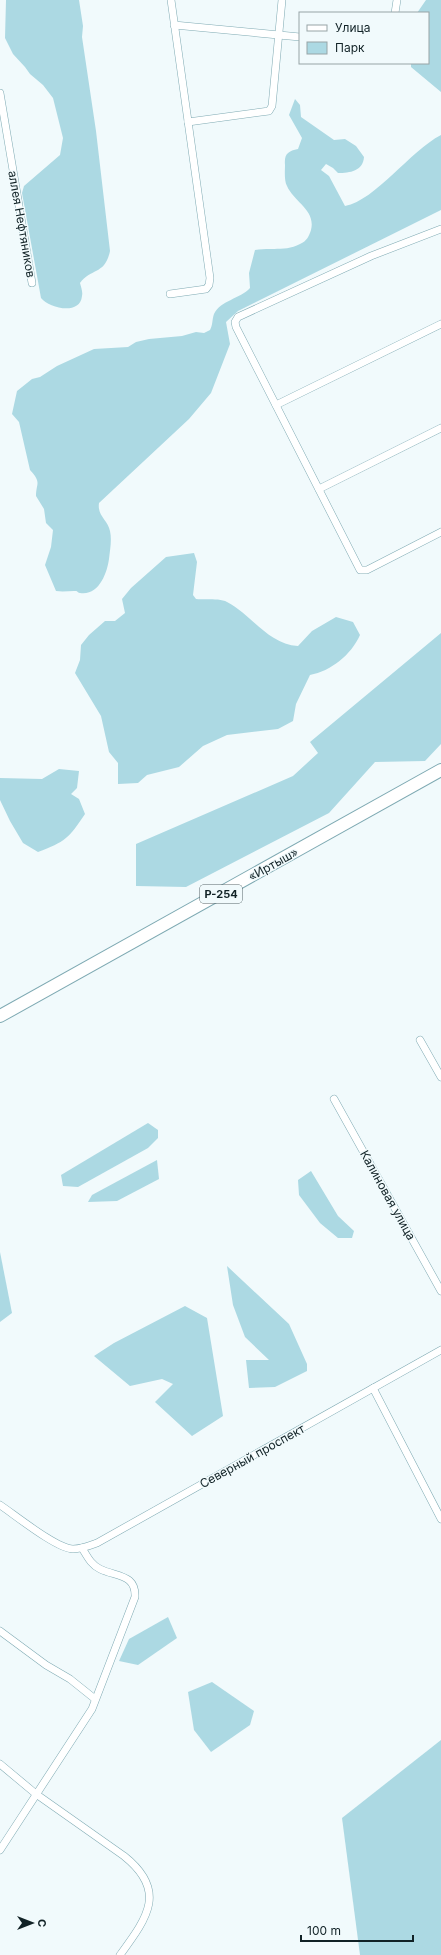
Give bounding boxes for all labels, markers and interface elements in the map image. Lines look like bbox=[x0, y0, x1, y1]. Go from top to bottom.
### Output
legend bbox=[299, 12, 429, 64]
text: Улица bbox=[335, 20, 370, 35]
text: Парк bbox=[335, 40, 365, 55]
street label: аллея Нефтяников bbox=[5, 169, 39, 279]
street label: «Иртыш» bbox=[245, 844, 301, 884]
road number: Р-254 bbox=[200, 885, 242, 903]
street label: Калиновая улица bbox=[357, 1147, 419, 1243]
street label: Северный проспект bbox=[197, 1421, 308, 1491]
north arrow bbox=[12, 1903, 52, 1943]
scale bar bbox=[301, 1917, 413, 1943]
text: С bbox=[35, 1919, 49, 1927]
text: 100 m bbox=[307, 1923, 341, 1938]

